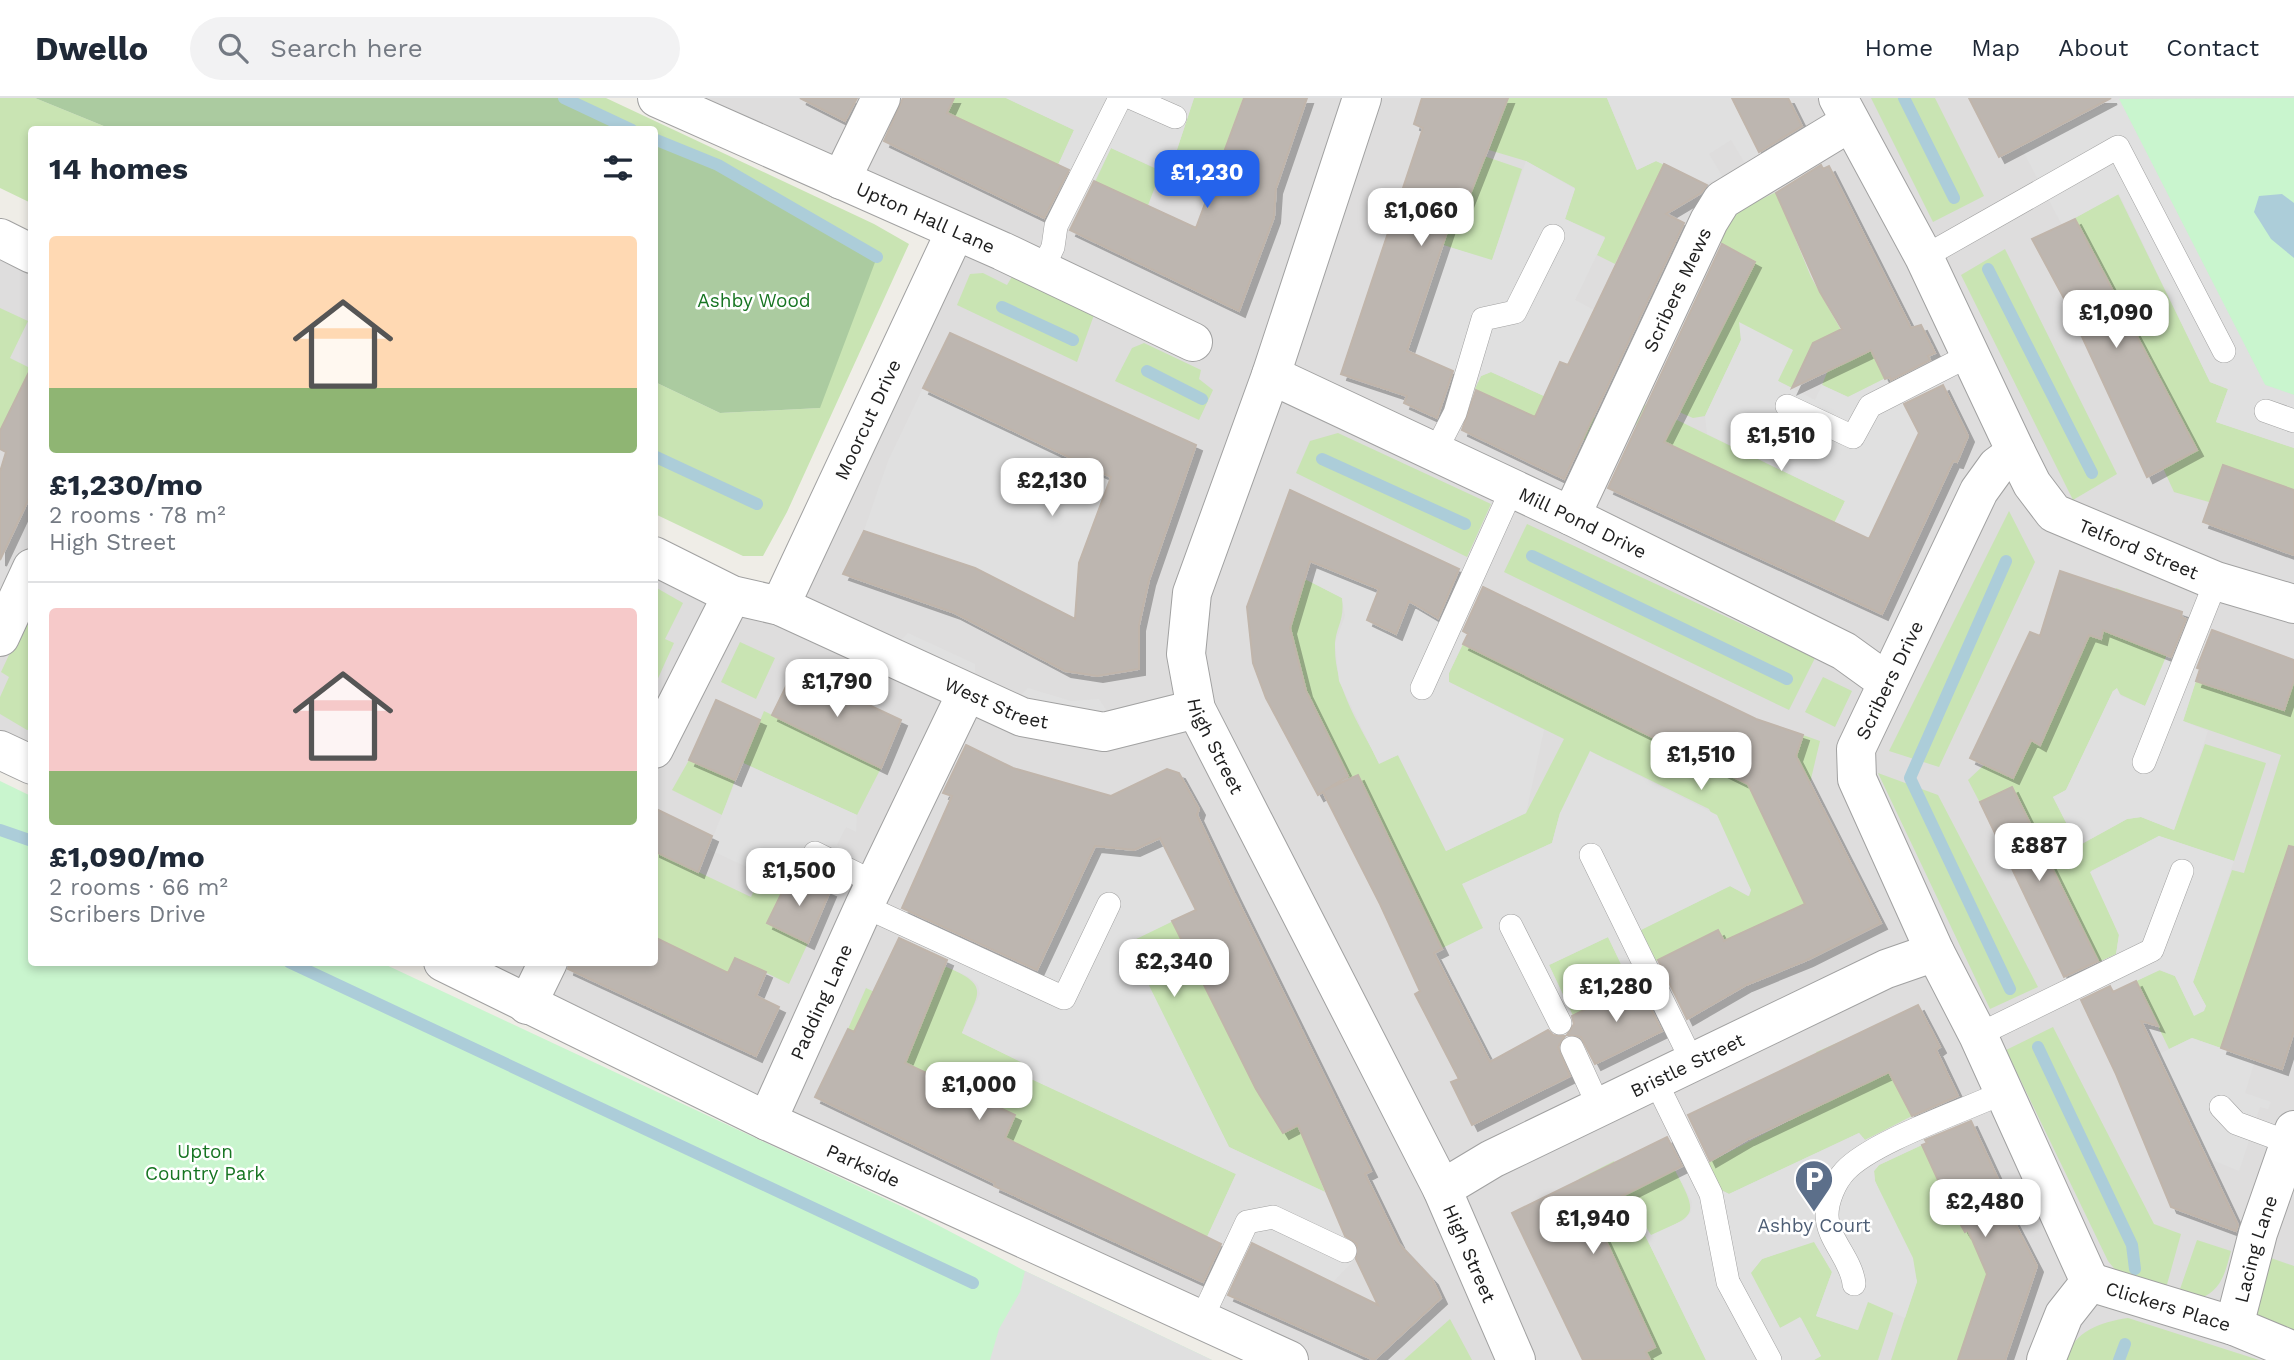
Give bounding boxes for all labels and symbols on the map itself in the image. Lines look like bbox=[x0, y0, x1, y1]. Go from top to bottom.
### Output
pin: £1,230 bbox=[1150, 150, 1264, 210]
street label: Upton Hall Lane bbox=[852, 177, 999, 258]
pin: £1,060 bbox=[1364, 188, 1478, 248]
street label: Scribers Mews bbox=[1638, 224, 1716, 356]
park label: Ashby Wood bbox=[697, 289, 811, 312]
pin: £1,090 bbox=[2059, 290, 2173, 350]
street label: Moorcut Drive bbox=[830, 356, 906, 484]
pin: £1,510 bbox=[1724, 414, 1838, 473]
pin: £2,130 bbox=[995, 458, 1109, 518]
street label: Mill Pond Drive bbox=[1515, 482, 1650, 564]
street label: Telford Street bbox=[2075, 514, 2202, 584]
street label: Scribers Drive bbox=[1851, 617, 1928, 744]
pin: £1,790 bbox=[780, 660, 894, 719]
street label: West Street bbox=[941, 672, 1050, 734]
street label: High Street bbox=[1182, 696, 1249, 798]
pin: £1,510 bbox=[1644, 732, 1758, 792]
pin: £887 bbox=[1998, 824, 2080, 883]
pin: £1,500 bbox=[742, 848, 856, 908]
street label: Padding Lane bbox=[785, 940, 857, 1063]
pin: £2,340 bbox=[1117, 940, 1231, 999]
pin: £1,280 bbox=[1559, 964, 1673, 1024]
street label: Bristle Street bbox=[1627, 1028, 1748, 1103]
pin: £1,000 bbox=[922, 1062, 1036, 1122]
street label: Parkside bbox=[823, 1139, 904, 1192]
park label: Upton Country Park bbox=[145, 1140, 265, 1185]
parking icon: Ashby Court bbox=[1793, 1158, 1835, 1213]
pin: £2,480 bbox=[1928, 1180, 2042, 1239]
street label: Lacing Lane bbox=[2229, 1192, 2282, 1305]
pin: £1,940 bbox=[1536, 1196, 1650, 1256]
street label: High Street bbox=[1438, 1201, 1501, 1306]
place label: Ashby Court bbox=[1758, 1214, 1871, 1237]
street label: Clickers Place bbox=[2103, 1277, 2234, 1336]

